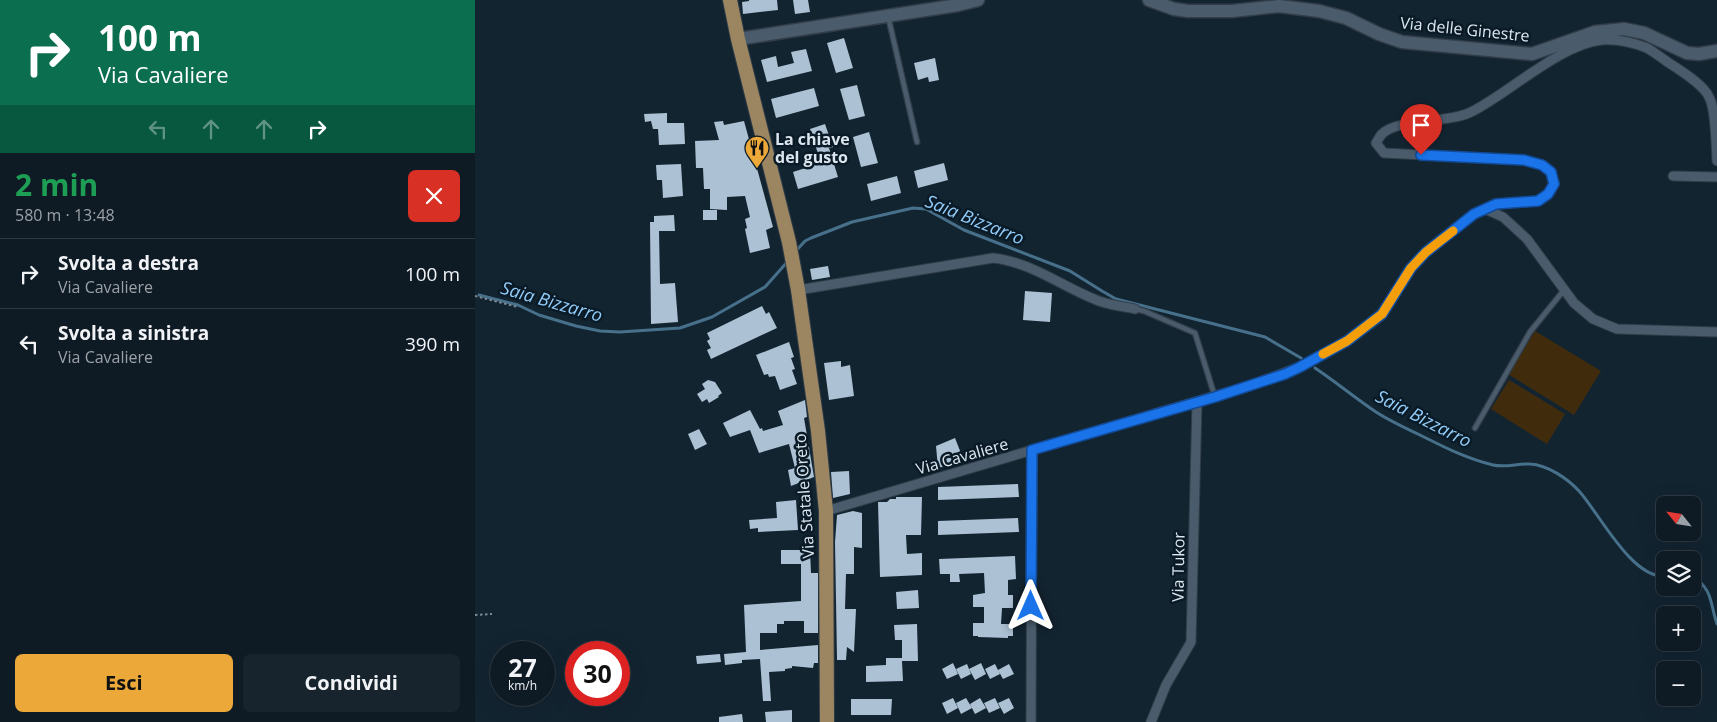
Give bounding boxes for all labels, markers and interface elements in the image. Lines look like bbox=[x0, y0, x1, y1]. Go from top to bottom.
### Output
street label: Via delle Ginestre bbox=[1399, 11, 1531, 47]
text: 100 m bbox=[98, 14, 202, 61]
icon: right bbox=[15, 20, 80, 85]
text: Via Cavaliere bbox=[98, 59, 229, 89]
pin bbox=[1400, 104, 1442, 155]
icon: arrive bbox=[1407, 111, 1435, 139]
icon: left bbox=[144, 115, 172, 143]
icon: ahead bbox=[197, 115, 225, 143]
icon: ahead bbox=[250, 115, 278, 143]
icon: right bbox=[303, 115, 331, 143]
place label: La chiave del gusto bbox=[775, 128, 850, 168]
restaurant icon: La chiave del gusto bbox=[744, 135, 770, 169]
text: 2 min bbox=[15, 164, 98, 205]
button: close bbox=[408, 170, 460, 222]
water label: Saia Bizzarro bbox=[922, 188, 1028, 250]
text: 580 m · 13:48 bbox=[15, 204, 115, 226]
text: Svolta a destra bbox=[58, 250, 199, 276]
icon: right bbox=[15, 260, 43, 288]
text: 100 m bbox=[405, 261, 460, 287]
water label: Saia Bizzarro bbox=[498, 275, 606, 327]
text: Via Cavaliere bbox=[58, 276, 153, 298]
text: Svolta a sinistra bbox=[58, 320, 209, 346]
icon: left bbox=[15, 330, 43, 358]
text: 390 m bbox=[405, 331, 460, 357]
text: Via Cavaliere bbox=[58, 346, 153, 368]
water label: Saia Bizzarro bbox=[1372, 384, 1476, 452]
street label: Via Cavaliere bbox=[913, 432, 1011, 480]
street label: Via Statale Oreto bbox=[789, 433, 819, 559]
north arrow bbox=[1656, 496, 1701, 541]
map controls bbox=[1656, 496, 1701, 706]
street label: Via Tukor bbox=[1166, 531, 1190, 602]
button: layers bbox=[1656, 551, 1701, 596]
position arrow bbox=[1004, 579, 1056, 631]
button: + bbox=[1656, 606, 1701, 651]
speed limit sign: 30 bbox=[565, 641, 630, 706]
text: 27 bbox=[508, 650, 537, 684]
button: Esci bbox=[15, 654, 233, 712]
button: Condividi bbox=[243, 654, 460, 712]
button: − bbox=[1656, 661, 1701, 706]
text: km/h bbox=[508, 677, 537, 694]

